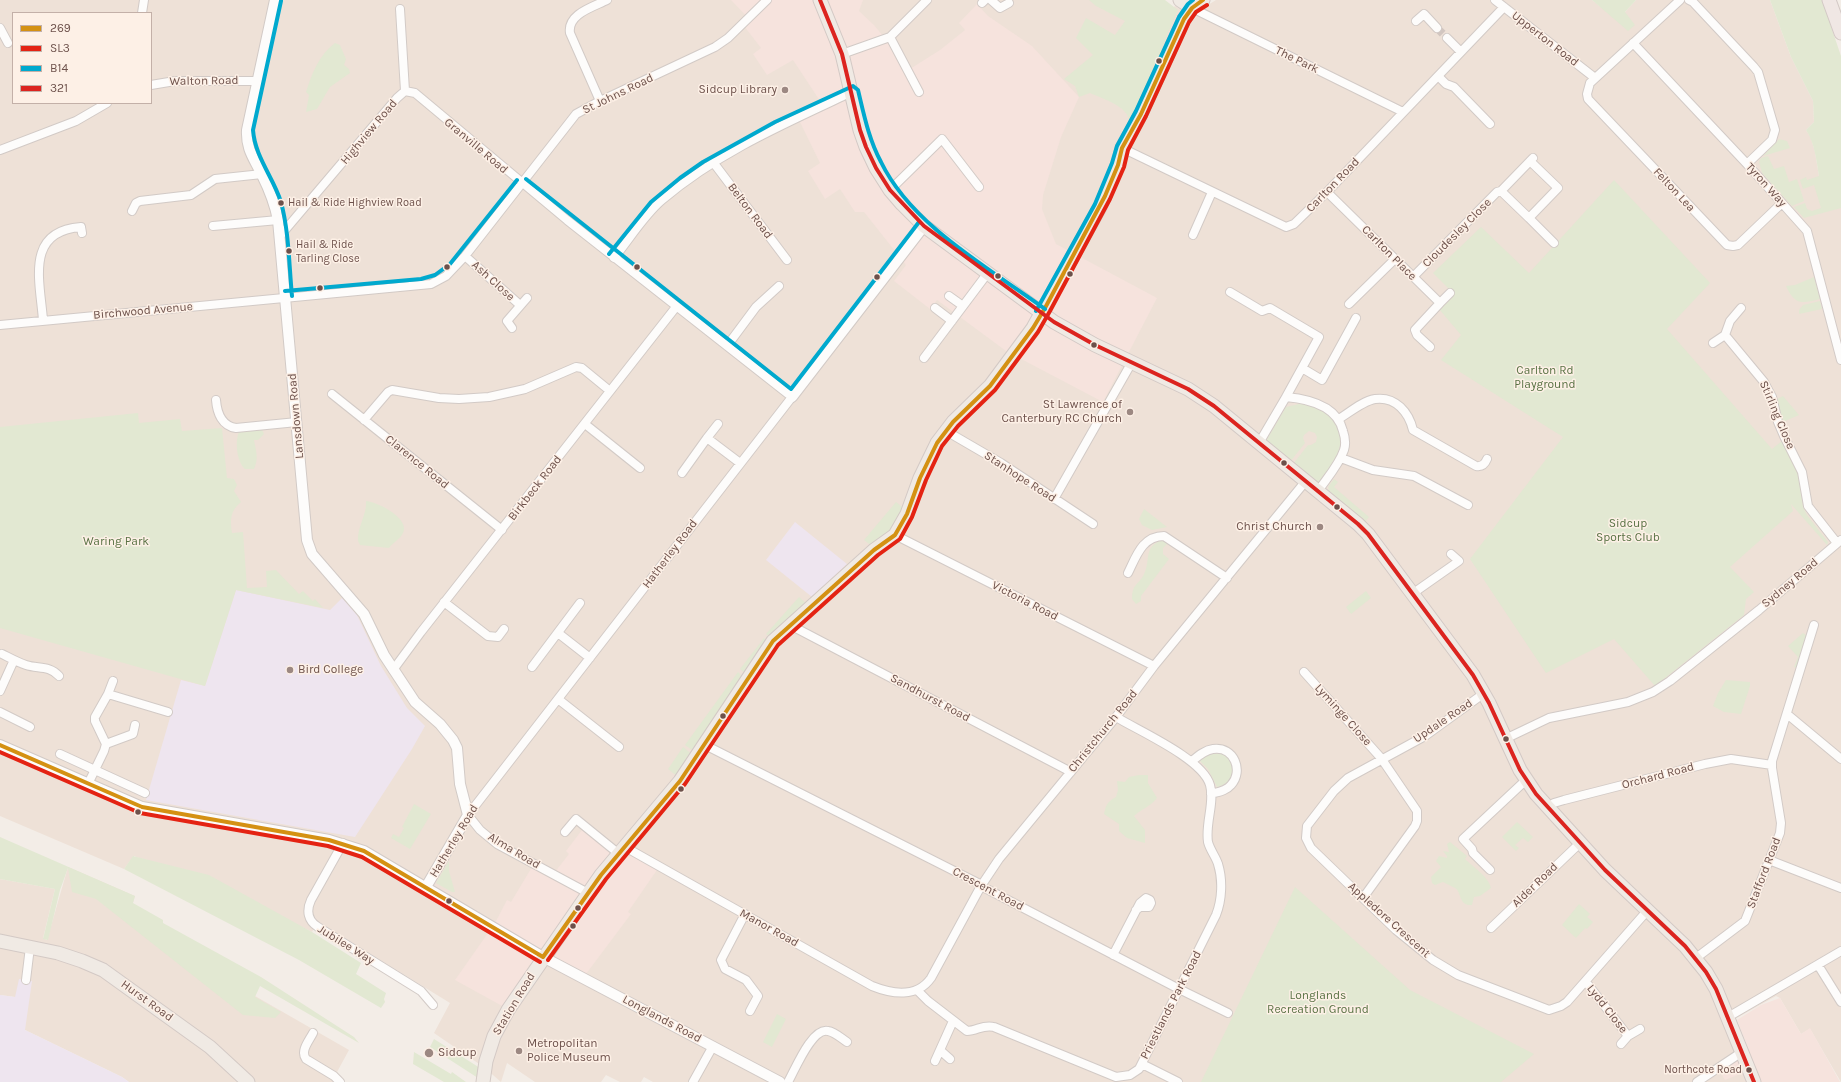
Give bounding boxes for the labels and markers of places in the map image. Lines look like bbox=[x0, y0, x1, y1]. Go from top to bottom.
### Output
unlabelled marker bbox=[1154, 56, 1164, 66]
place label: Sidcup Library bbox=[699, 83, 777, 97]
marker: Sidcup Library bbox=[780, 85, 790, 95]
place label: Hail & Ride Highview Road bbox=[288, 196, 422, 210]
marker: Hail & Ride Highview Road bbox=[276, 198, 286, 208]
place label: Hail & Ride Tarling Close bbox=[296, 238, 360, 264]
marker: Hail & Ride Tarling Close bbox=[284, 246, 294, 256]
unlabelled marker bbox=[442, 262, 452, 272]
unlabelled marker bbox=[632, 262, 642, 272]
unlabelled marker bbox=[1065, 269, 1075, 279]
unlabelled marker bbox=[993, 271, 1003, 281]
unlabelled marker bbox=[872, 272, 882, 282]
unlabelled marker bbox=[315, 283, 325, 293]
unlabelled marker bbox=[1089, 340, 1099, 350]
place label: St Lawrence of Canterbury RC Church bbox=[1001, 398, 1122, 426]
marker: St Lawrence of Canterbury RC Church bbox=[1125, 407, 1135, 417]
unlabelled marker bbox=[1279, 458, 1289, 468]
unlabelled marker bbox=[1332, 502, 1342, 512]
place label: Christ Church bbox=[1236, 520, 1312, 534]
marker: Christ Church bbox=[1315, 522, 1325, 532]
place label: Bird College bbox=[298, 663, 363, 677]
marker: Bird College bbox=[285, 665, 295, 675]
unlabelled marker bbox=[718, 711, 728, 721]
unlabelled marker bbox=[1501, 734, 1511, 744]
unlabelled marker bbox=[676, 784, 686, 794]
unlabelled marker bbox=[133, 807, 143, 817]
unlabelled marker bbox=[444, 896, 454, 906]
unlabelled marker bbox=[573, 903, 583, 913]
unlabelled marker bbox=[568, 921, 578, 931]
place label: Metropolitan Police Museum bbox=[527, 1037, 611, 1065]
place label: Sidcup bbox=[438, 1046, 476, 1060]
marker: Metropolitan Police Museum bbox=[514, 1046, 524, 1056]
marker: Sidcup bbox=[423, 1047, 435, 1059]
place label: Northcote Road bbox=[1664, 1063, 1742, 1077]
marker: Northcote Road bbox=[1744, 1065, 1754, 1075]

